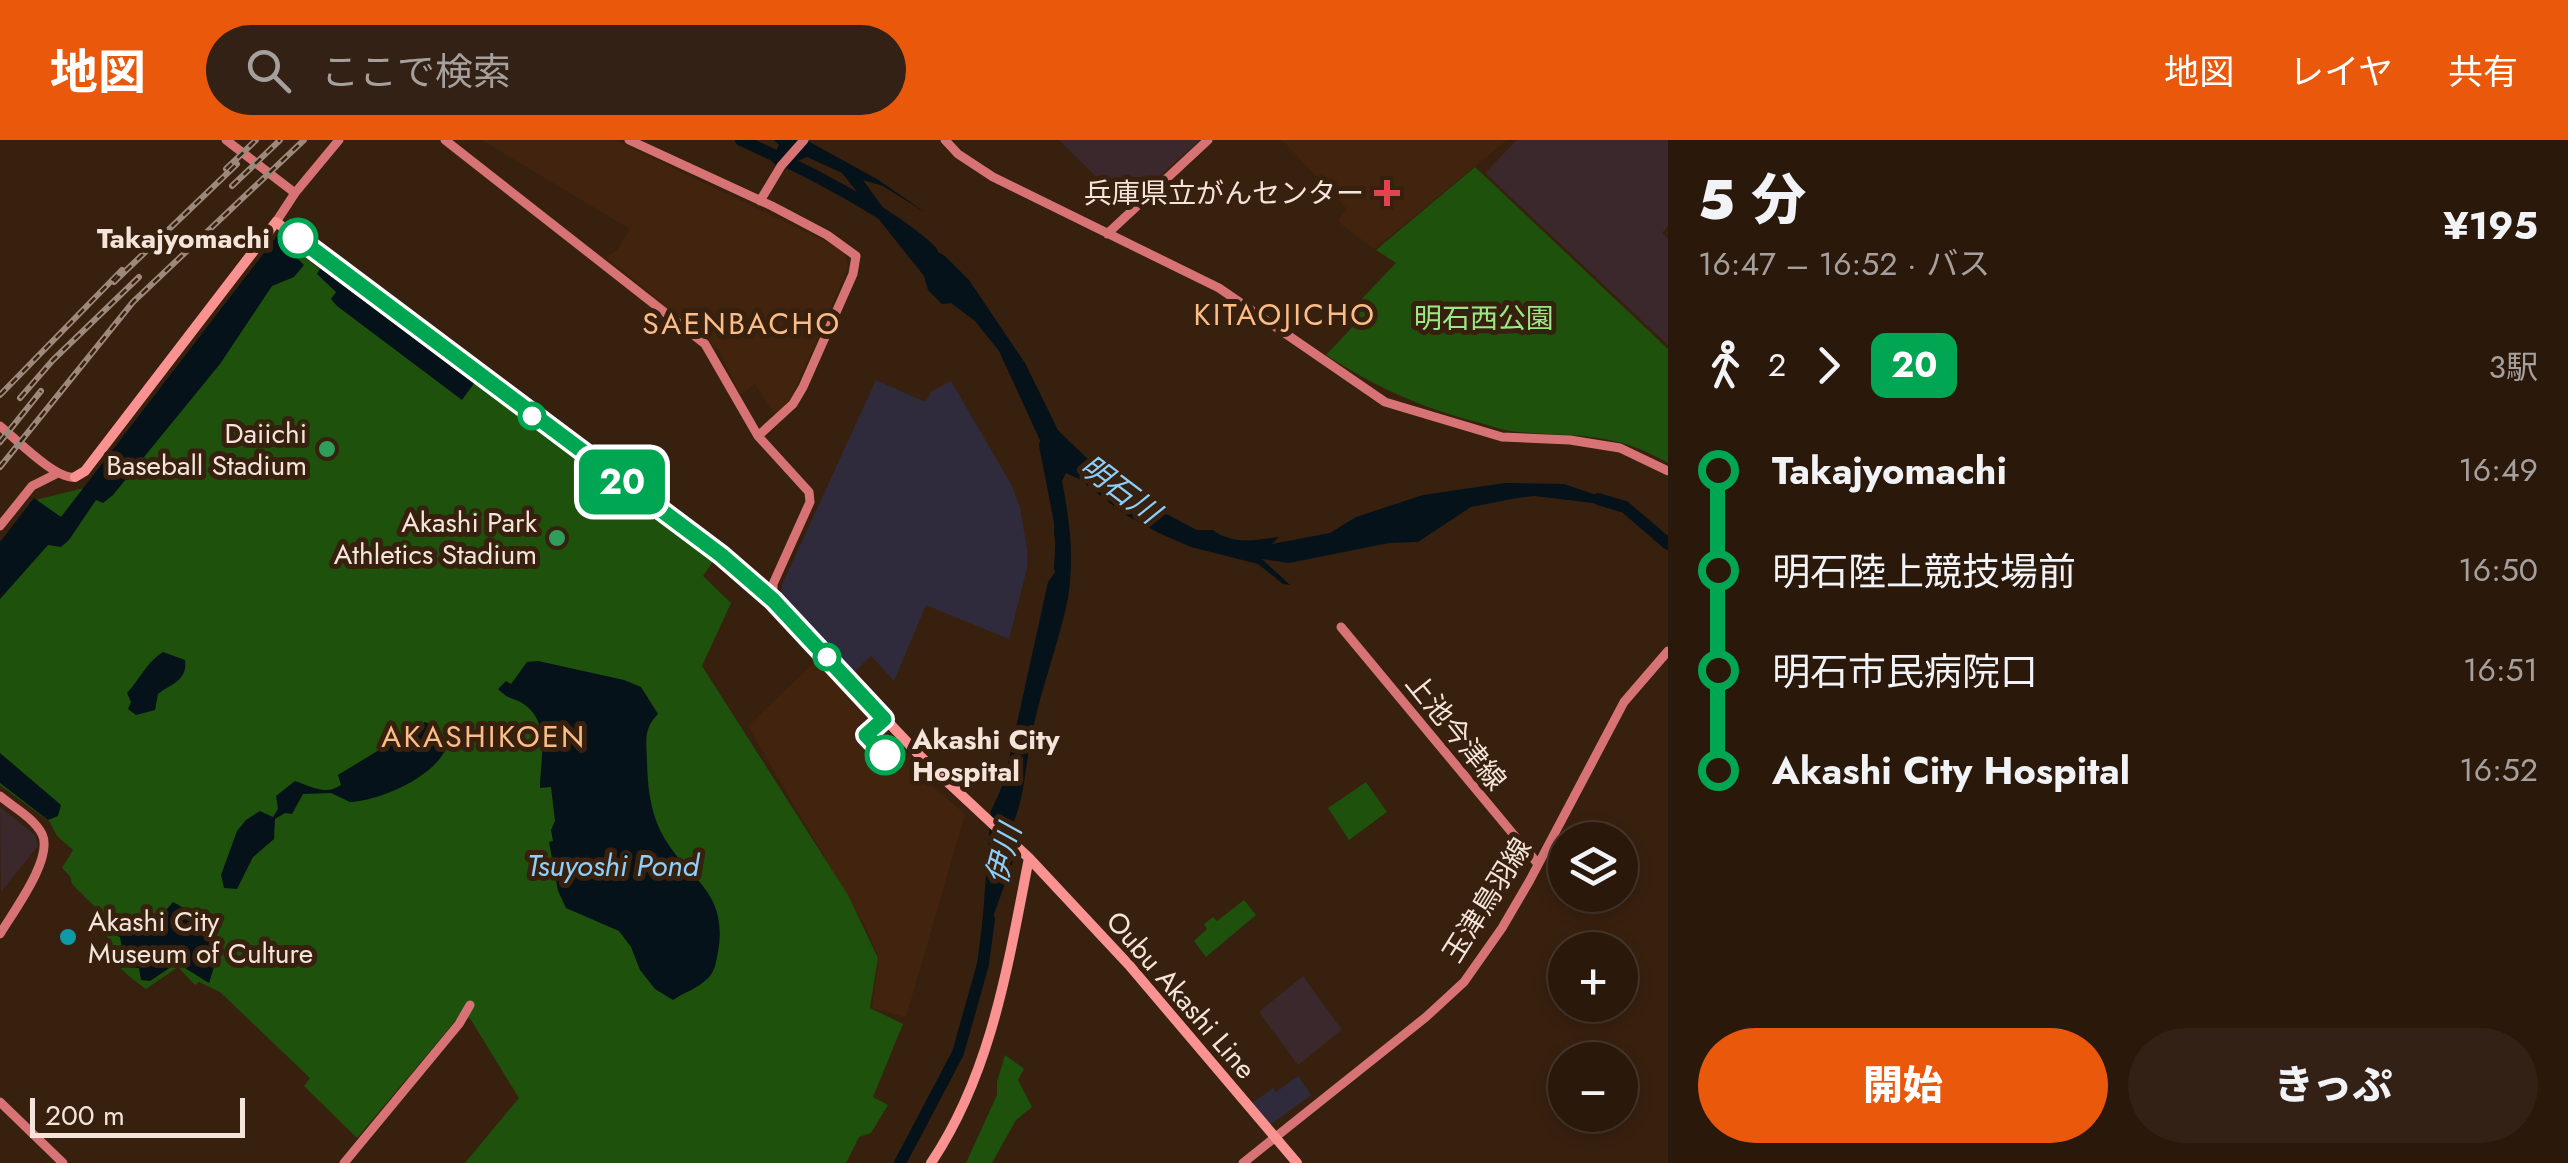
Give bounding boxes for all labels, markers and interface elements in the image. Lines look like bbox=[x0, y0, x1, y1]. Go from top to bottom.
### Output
search box bbox=[206, 25, 906, 115]
text: 地図 bbox=[50, 38, 146, 107]
icon: search bbox=[241, 43, 296, 98]
text: ここで検索 bbox=[321, 44, 511, 99]
text: 地図 bbox=[2164, 47, 2234, 97]
text: レイヤ bbox=[2289, 47, 2393, 97]
text: 共有 bbox=[2448, 47, 2518, 97]
text: 5 分 bbox=[1698, 160, 1806, 240]
place label: 兵庫県立がんセンター bbox=[1084, 173, 1364, 214]
marker: 兵庫県立がんセンター bbox=[1374, 180, 1400, 206]
text: ¥195 bbox=[2443, 198, 2538, 253]
place label: Takajyomachi bbox=[97, 218, 270, 259]
marker: Takajyomachi bbox=[279, 219, 317, 257]
text: 16:47 – 16:52 · バス bbox=[1698, 241, 1990, 287]
district label: KITAOJICHO bbox=[1193, 293, 1377, 336]
park label: 明石西公園 bbox=[1414, 298, 1554, 339]
district label: SAENBACHO bbox=[642, 302, 842, 345]
icon: walk bbox=[1698, 338, 1753, 393]
icon: forward bbox=[1801, 338, 1856, 393]
text: 20 bbox=[1891, 340, 1937, 390]
text: 2 bbox=[1768, 342, 1786, 388]
text: 3駅 bbox=[2489, 344, 2538, 390]
unlabelled marker bbox=[519, 403, 545, 429]
place label: Daiichi Baseball Stadium bbox=[106, 413, 307, 486]
marker: Daiichi Baseball Stadium bbox=[316, 438, 338, 460]
text: Takajyomachi bbox=[1772, 443, 2007, 498]
water label: 明石川 bbox=[1071, 445, 1171, 535]
text: 16:49 bbox=[2458, 447, 2538, 493]
line badge: 20 bbox=[577, 450, 667, 514]
text: 20 bbox=[599, 457, 645, 507]
place label: Akashi Park Athletics Stadium bbox=[334, 502, 538, 575]
marker: Akashi Park Athletics Stadium bbox=[546, 527, 568, 549]
text: 明石陸上競技場前 bbox=[1772, 544, 2076, 599]
text: 16:50 bbox=[2458, 547, 2538, 593]
unlabelled marker bbox=[814, 644, 840, 670]
text: 明石市民病院口 bbox=[1772, 644, 2038, 699]
text: 16:51 bbox=[2463, 647, 2538, 693]
street label: 上池今津線 bbox=[1396, 665, 1516, 799]
district label: AKASHIKOEN bbox=[381, 715, 587, 758]
place label: Akashi City Hospital bbox=[911, 719, 1060, 792]
marker: Akashi City Hospital bbox=[866, 736, 904, 774]
text: Akashi City Hospital bbox=[1772, 743, 2130, 798]
text: 16:52 bbox=[2459, 747, 2538, 793]
water label: 伊川 bbox=[974, 817, 1032, 889]
map controls bbox=[1548, 822, 1638, 1132]
button: layers bbox=[1548, 822, 1638, 912]
street label: 玉津鳥羽線 bbox=[1433, 830, 1541, 970]
water label: Tsuyoshi Pond bbox=[527, 844, 701, 887]
place label: Akashi City Museum of Culture bbox=[88, 901, 313, 974]
street label: Oubu Akashi Line bbox=[1096, 902, 1266, 1088]
marker: Akashi City Museum of Culture bbox=[57, 926, 79, 948]
button: + bbox=[1548, 932, 1638, 1022]
button: 開始 bbox=[1698, 1028, 2108, 1143]
button: きっぷ bbox=[2128, 1028, 2538, 1143]
button: − bbox=[1548, 1042, 1638, 1132]
scale bar bbox=[30, 1093, 245, 1138]
text: 200 m bbox=[45, 1095, 125, 1136]

